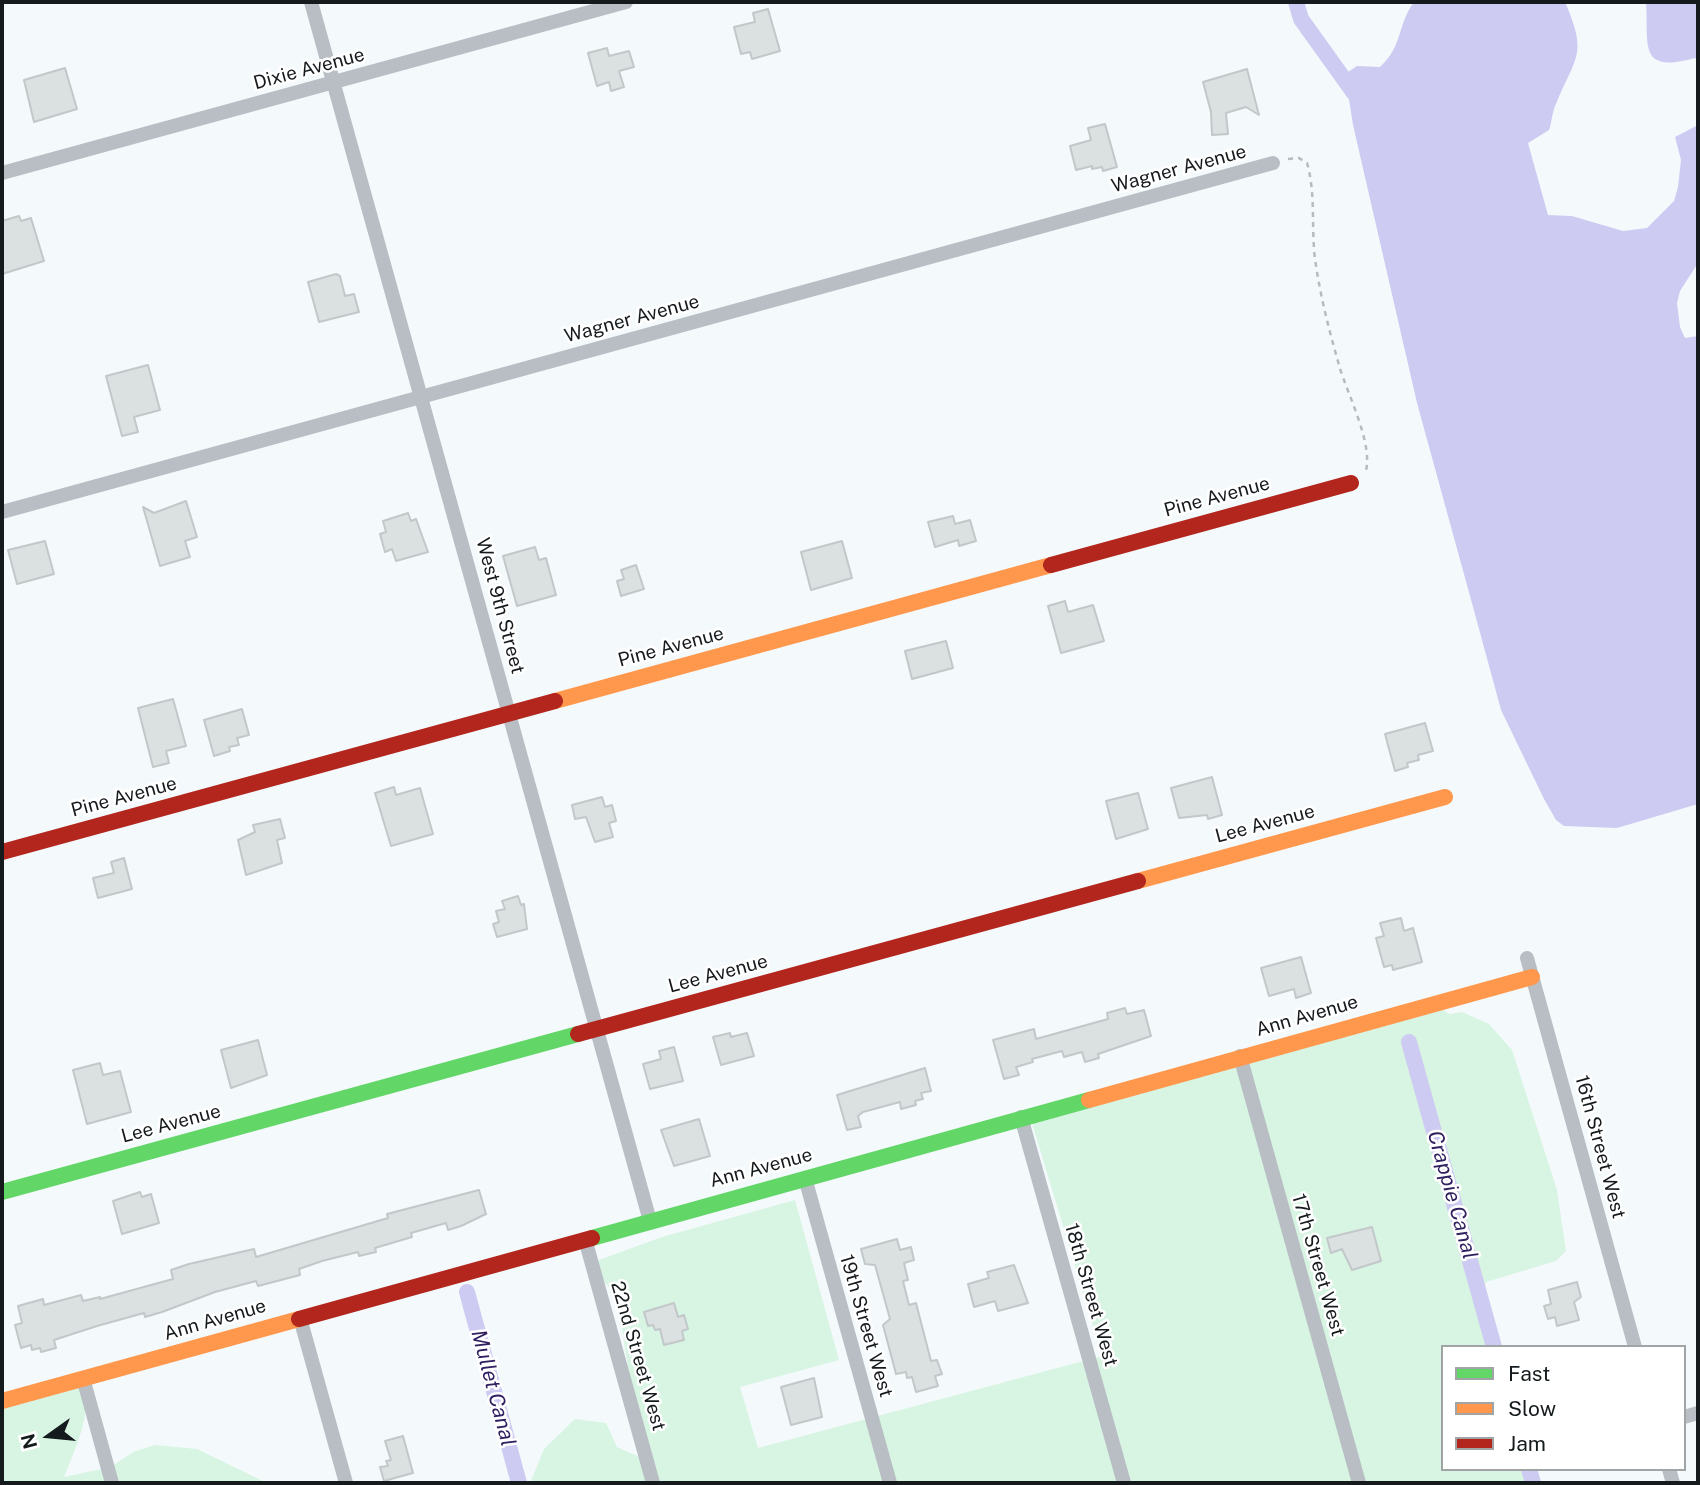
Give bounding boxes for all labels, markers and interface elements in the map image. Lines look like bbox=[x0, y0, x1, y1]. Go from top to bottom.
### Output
street label: Dixie Avenue bbox=[251, 43, 367, 95]
street label: Wagner Avenue bbox=[1109, 140, 1249, 198]
street label: Wagner Avenue bbox=[562, 290, 702, 348]
street label: Pine Avenue bbox=[1162, 472, 1272, 522]
street label: West 9th Street bbox=[471, 536, 529, 676]
street label: Pine Avenue bbox=[616, 622, 726, 672]
street label: Pine Avenue bbox=[69, 772, 179, 822]
street label: Lee Avenue bbox=[1213, 800, 1317, 848]
street label: Lee Avenue bbox=[666, 950, 770, 998]
street label: Ann Avenue bbox=[1253, 991, 1361, 1041]
street label: 16th Street West bbox=[1570, 1073, 1630, 1221]
street label: Lee Avenue bbox=[119, 1100, 223, 1148]
water label: Crappie Canal bbox=[1422, 1128, 1482, 1262]
street label: Ann Avenue bbox=[707, 1143, 815, 1193]
street label: 17th Street West bbox=[1287, 1191, 1349, 1339]
street label: 18th Street West bbox=[1060, 1221, 1122, 1369]
street label: 19th Street West bbox=[835, 1252, 897, 1400]
street label: 22nd Street West bbox=[606, 1279, 670, 1433]
street label: Ann Avenue bbox=[161, 1295, 269, 1345]
water label: Mullet Canal bbox=[465, 1327, 521, 1449]
legend bbox=[1441, 1345, 1686, 1471]
text: Fast bbox=[1508, 1361, 1550, 1386]
text: Slow bbox=[1508, 1396, 1556, 1421]
north arrow bbox=[14, 1401, 84, 1471]
text: N bbox=[16, 1431, 41, 1451]
text: Jam bbox=[1508, 1431, 1546, 1456]

